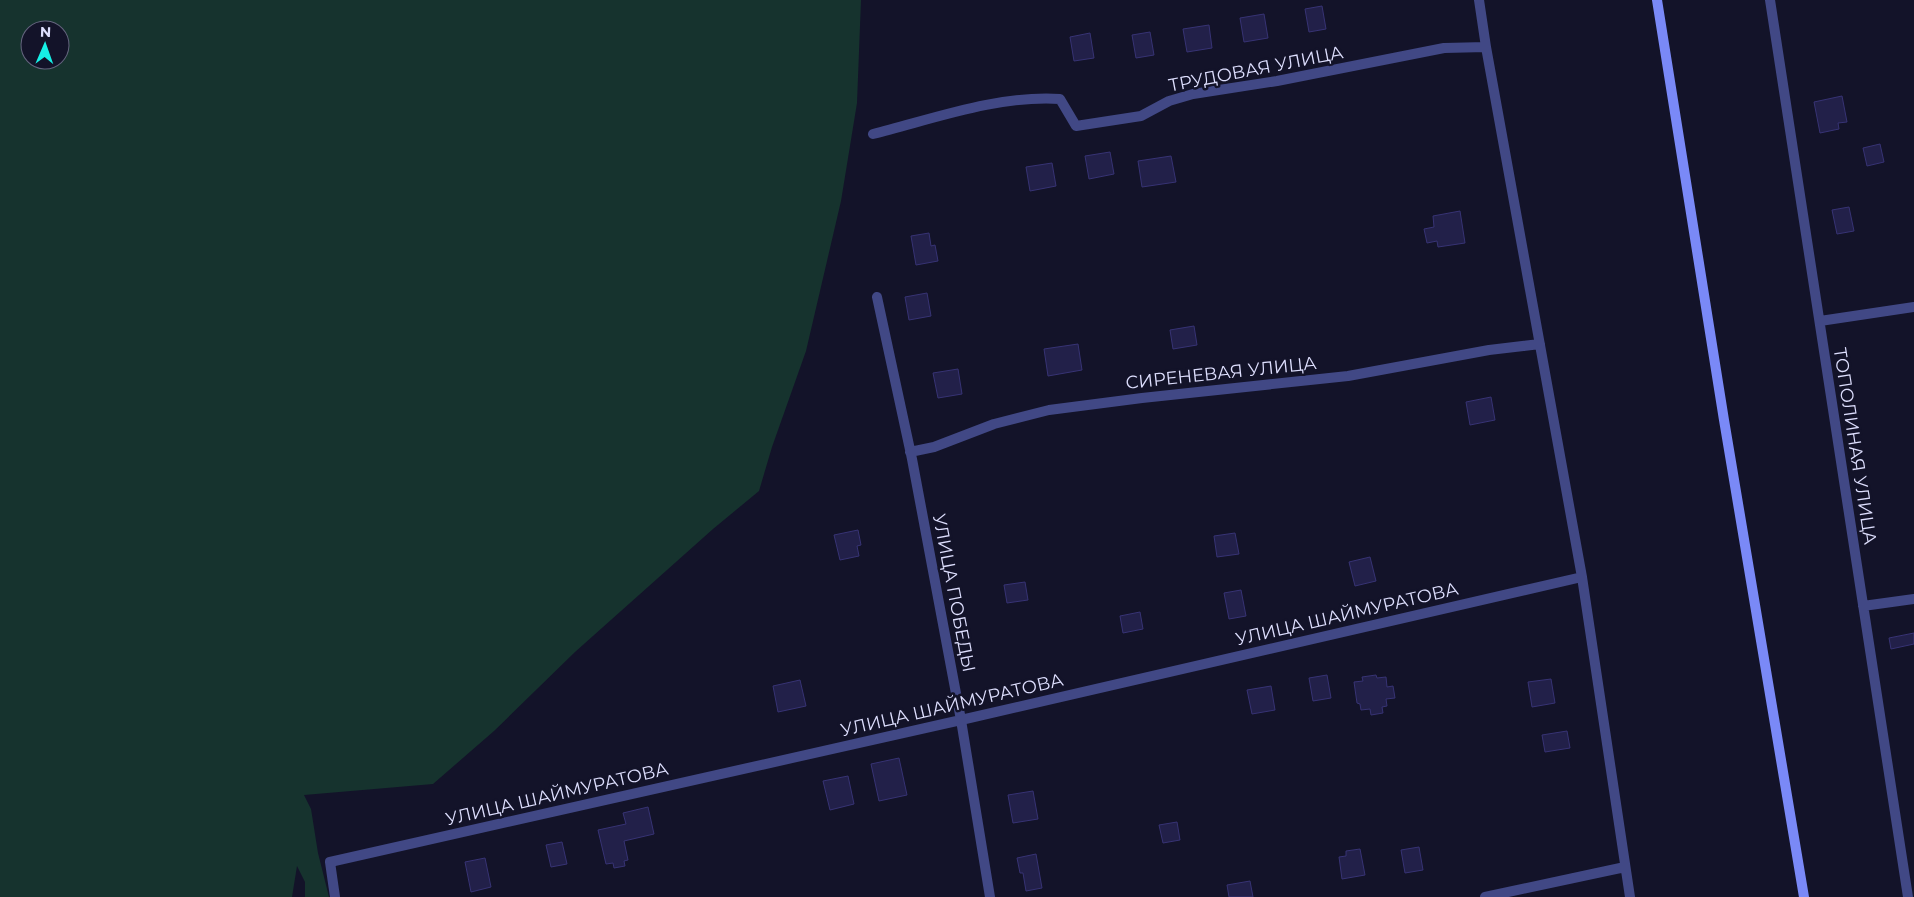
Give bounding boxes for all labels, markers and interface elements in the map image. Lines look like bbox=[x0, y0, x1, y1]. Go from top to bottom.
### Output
north arrow bbox=[20, 20, 70, 70]
text: N bbox=[39, 23, 51, 41]
street label: ТРУДОВАЯ УЛИЦА bbox=[1167, 41, 1346, 97]
street label: ТОПОЛИНАЯ УЛИЦА bbox=[1829, 346, 1882, 547]
street label: СИРЕНЕВАЯ УЛИЦА bbox=[1124, 352, 1318, 394]
street label: УЛИЦА ПОБЕДЫ bbox=[928, 512, 980, 674]
street label: УЛИЦА ШАЙМУРАТОВА bbox=[1234, 578, 1461, 650]
street label: УЛИЦА ШАЙМУРАТОВА bbox=[839, 669, 1066, 741]
street label: УЛИЦА ШАЙМУРАТОВА bbox=[444, 758, 671, 830]

